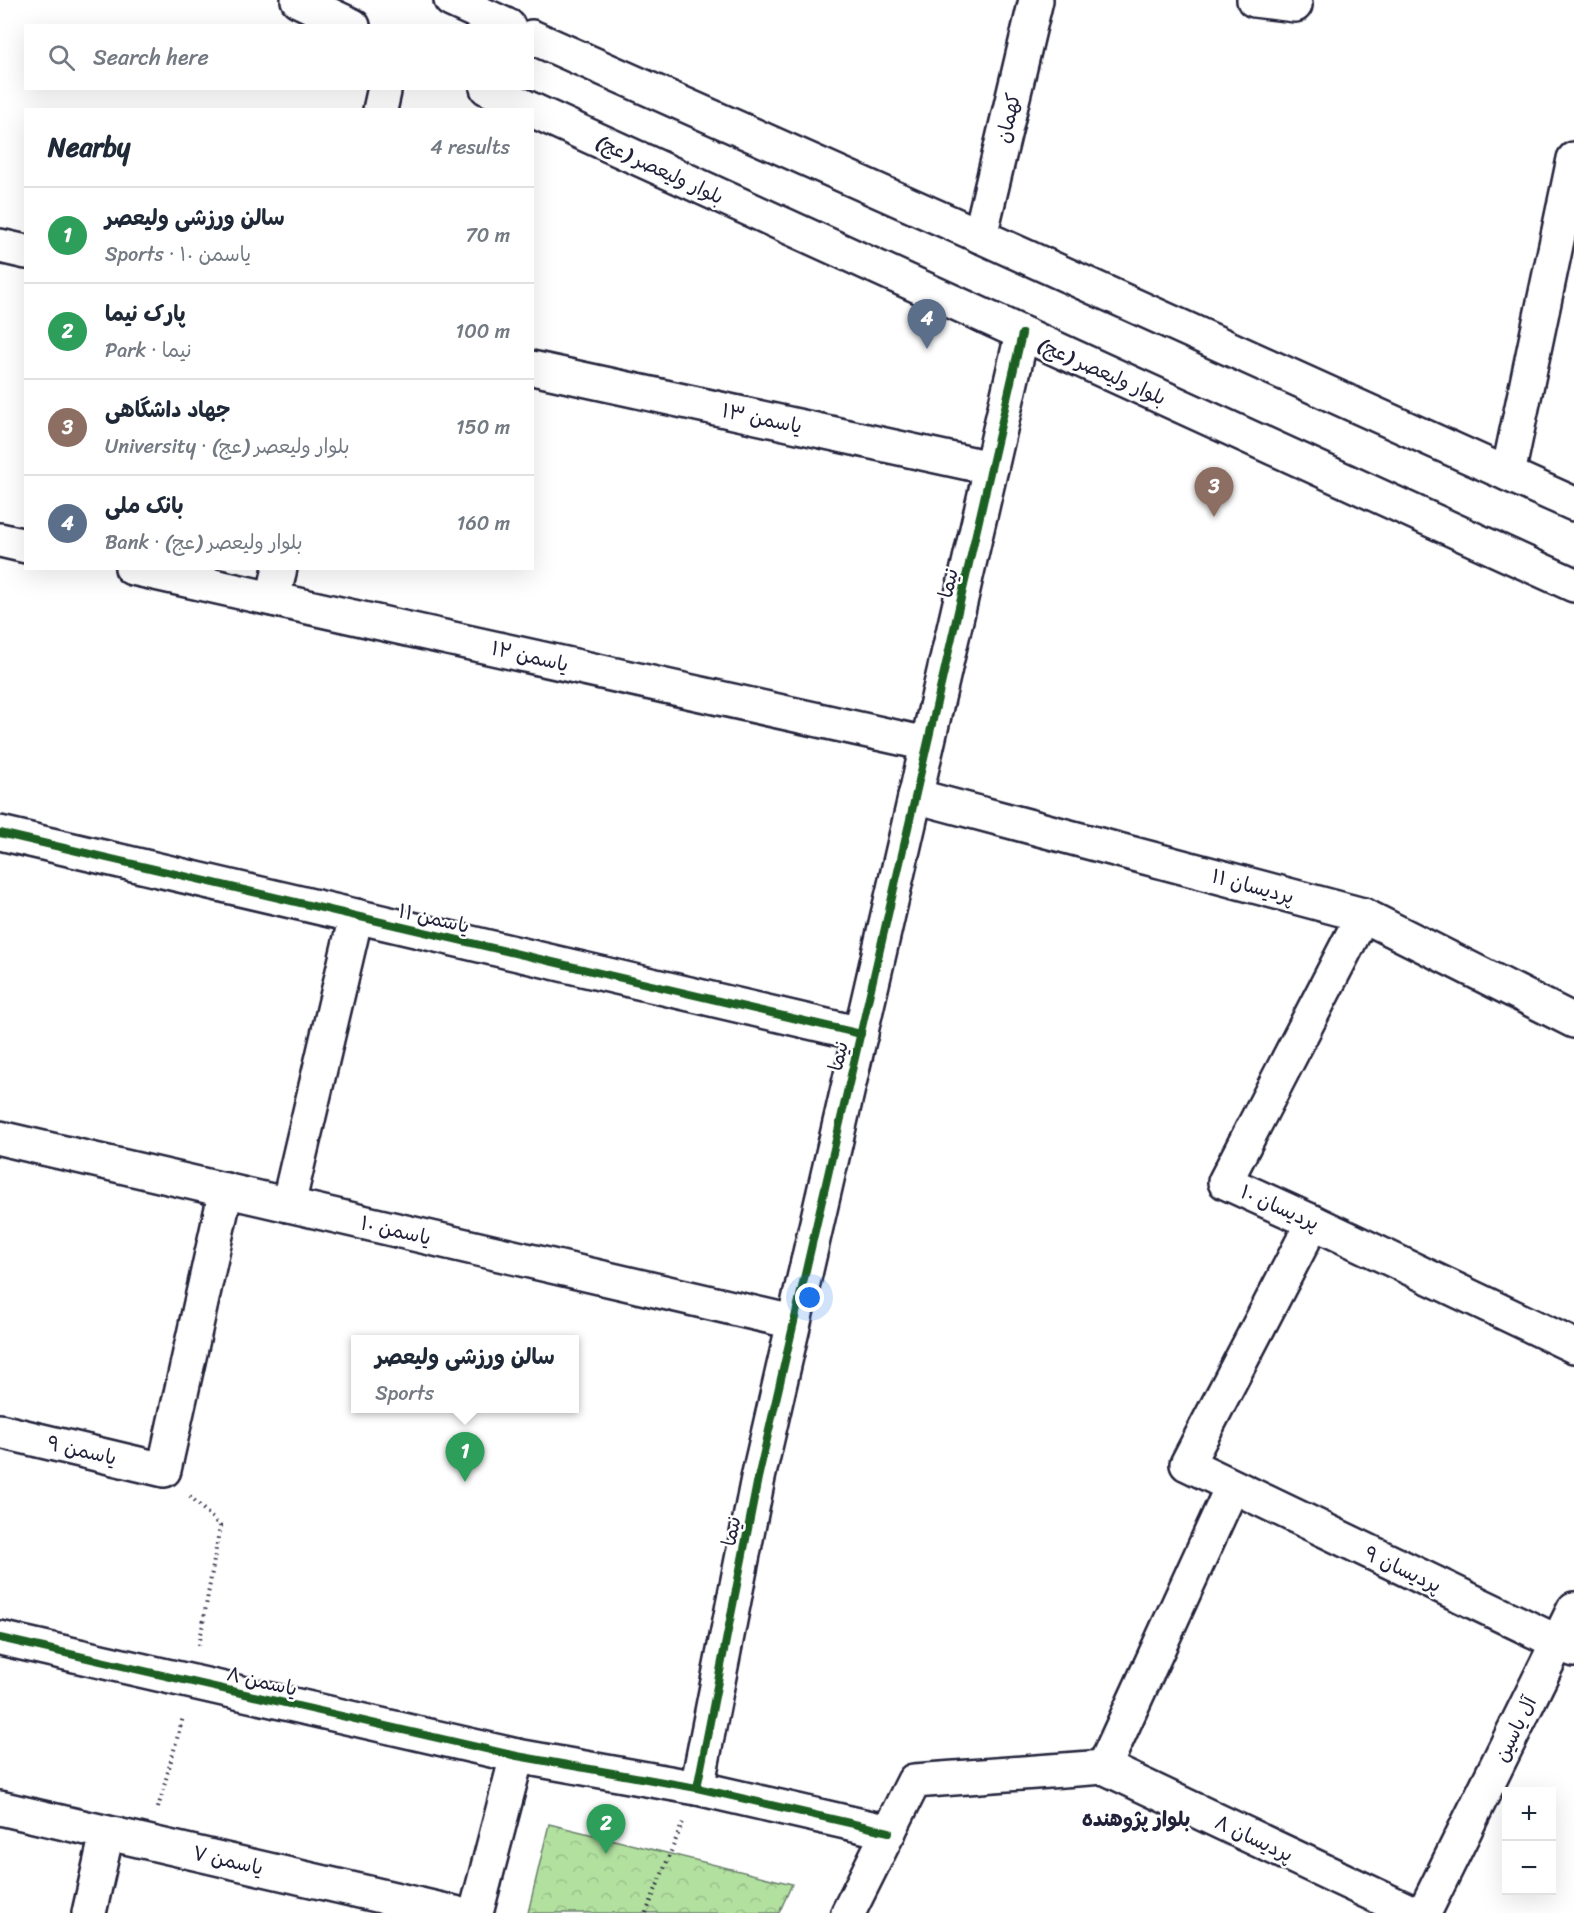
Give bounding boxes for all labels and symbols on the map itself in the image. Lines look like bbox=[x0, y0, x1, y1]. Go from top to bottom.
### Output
street label: کهمان bbox=[986, 89, 1031, 147]
street label: بلوار ولیعصر (عج) bbox=[590, 124, 730, 214]
pin: 4 bbox=[908, 300, 946, 349]
street label: بلوار ولیعصر (عج) bbox=[1032, 327, 1172, 415]
street label: یاسمن ۱۳ bbox=[718, 393, 805, 444]
pin: 3 bbox=[1194, 468, 1234, 517]
street label: نیما bbox=[928, 565, 969, 602]
street label: یاسمن ۱۲ bbox=[488, 631, 572, 682]
street label: پردیسان ۱۱ bbox=[1208, 859, 1298, 914]
street label: یاسمن ۱۱ bbox=[395, 893, 473, 944]
street label: نیما bbox=[818, 1038, 859, 1075]
street label: پردیسان ۱۰ bbox=[1235, 1174, 1325, 1240]
street label: یاسمن ۱۰ bbox=[357, 1205, 435, 1256]
your location bbox=[795, 1283, 824, 1312]
street label: یاسمن ۹ bbox=[44, 1426, 120, 1475]
pin: 1 bbox=[446, 1432, 484, 1482]
street label: نیما bbox=[711, 1513, 752, 1549]
street label: پردیسان ۹ bbox=[1358, 1536, 1447, 1603]
street label: یاسمن ۸ bbox=[223, 1656, 301, 1707]
street label: آل یاسین bbox=[1484, 1689, 1547, 1768]
district label: بلوار پژوهنده bbox=[1082, 1800, 1190, 1838]
pin: 2 bbox=[586, 1804, 626, 1854]
street label: پردیسان ۸ bbox=[1208, 1805, 1299, 1872]
street label: یاسمن ۷ bbox=[189, 1835, 267, 1886]

